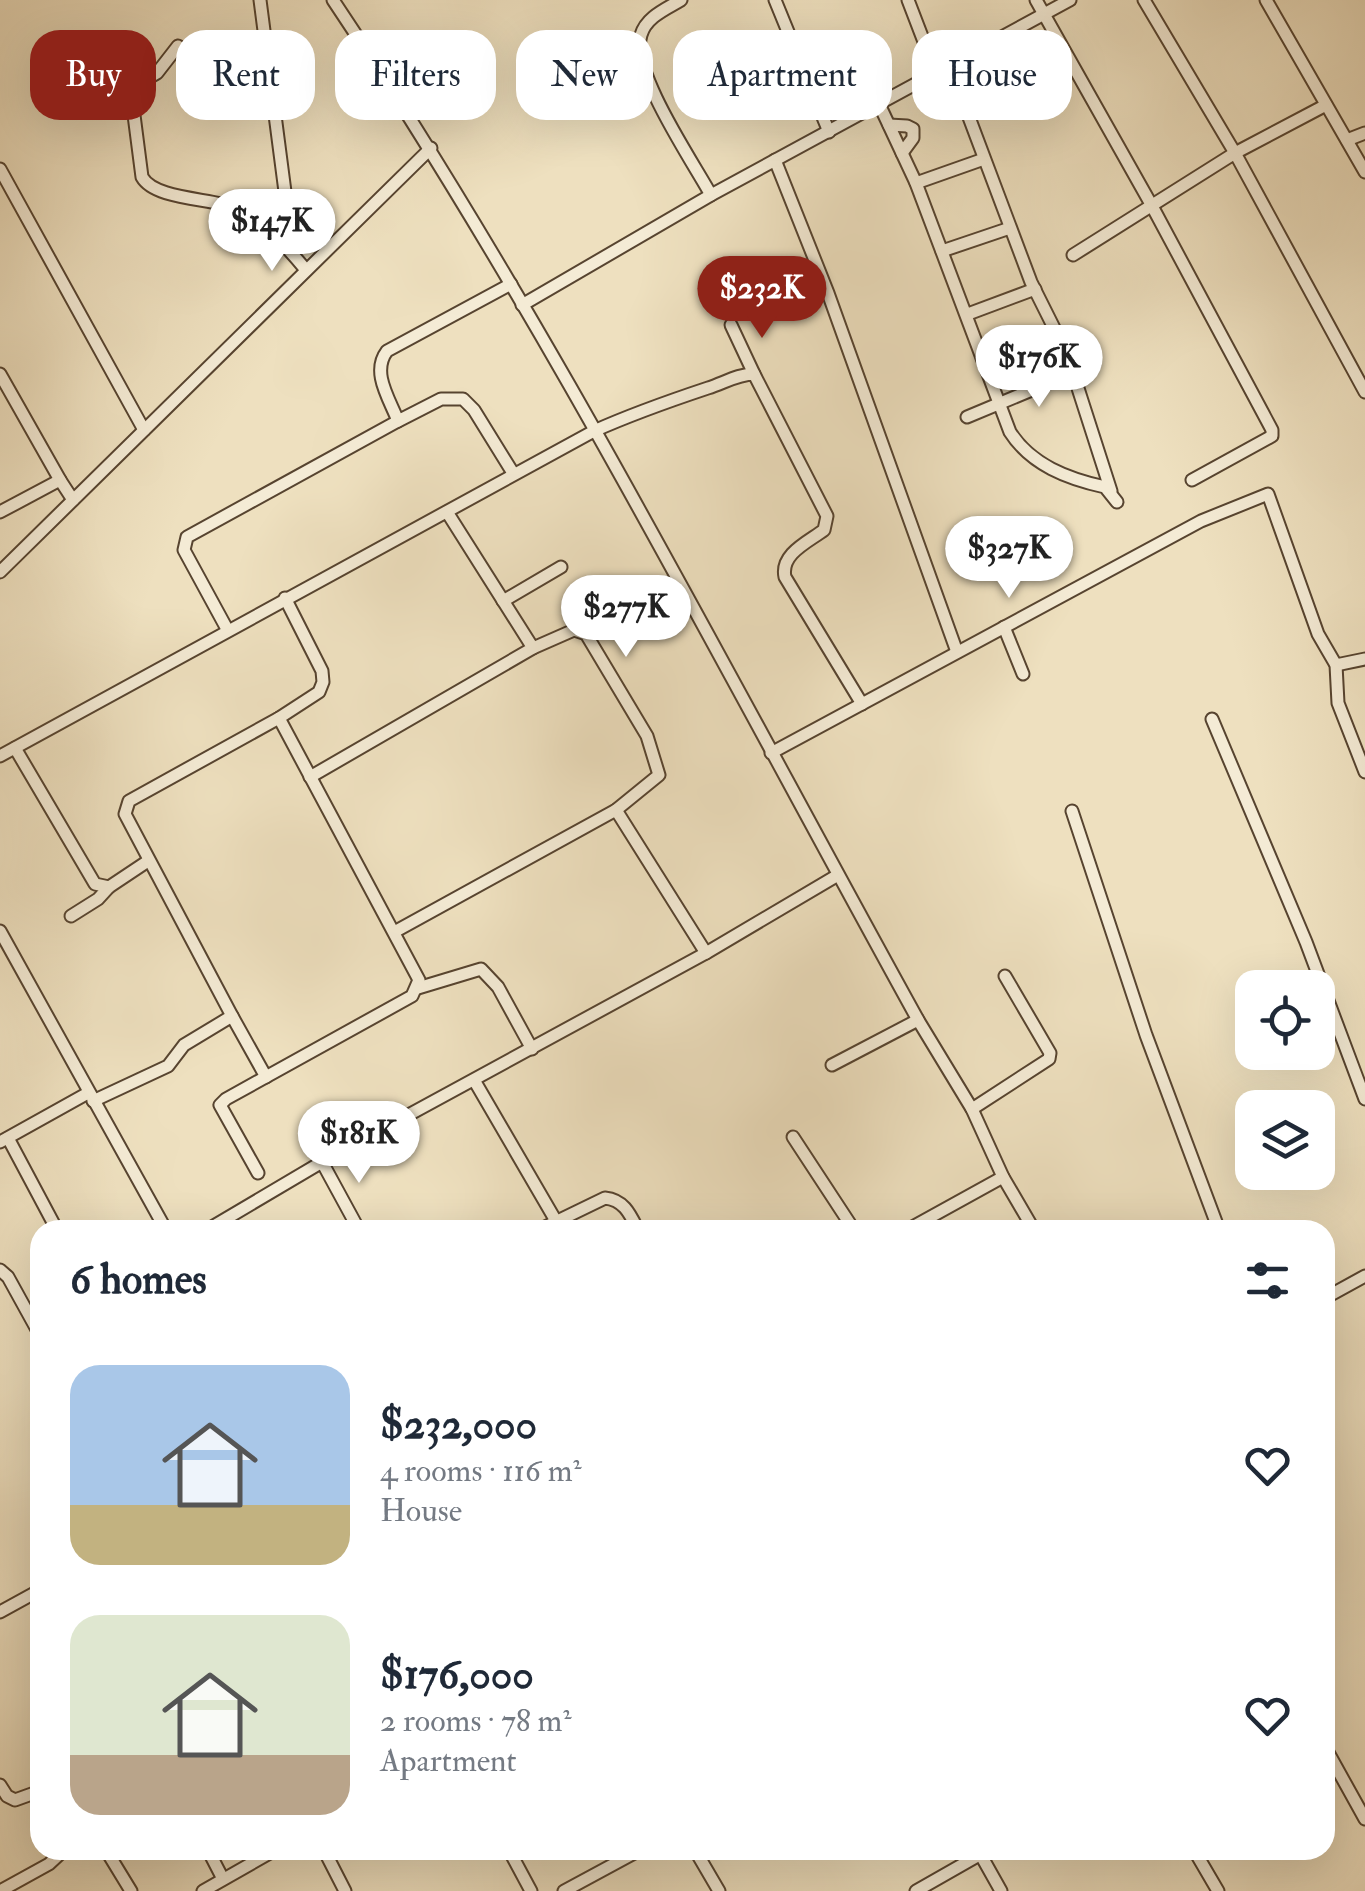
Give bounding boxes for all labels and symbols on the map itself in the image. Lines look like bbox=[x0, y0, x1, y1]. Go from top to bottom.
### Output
pin: $147K bbox=[202, 189, 342, 274]
pin: $232K bbox=[692, 256, 832, 341]
pin: $176K bbox=[969, 325, 1109, 410]
pin: $327K bbox=[939, 516, 1079, 601]
pin: $277K bbox=[556, 575, 696, 660]
pin: $181K bbox=[289, 1101, 429, 1186]

